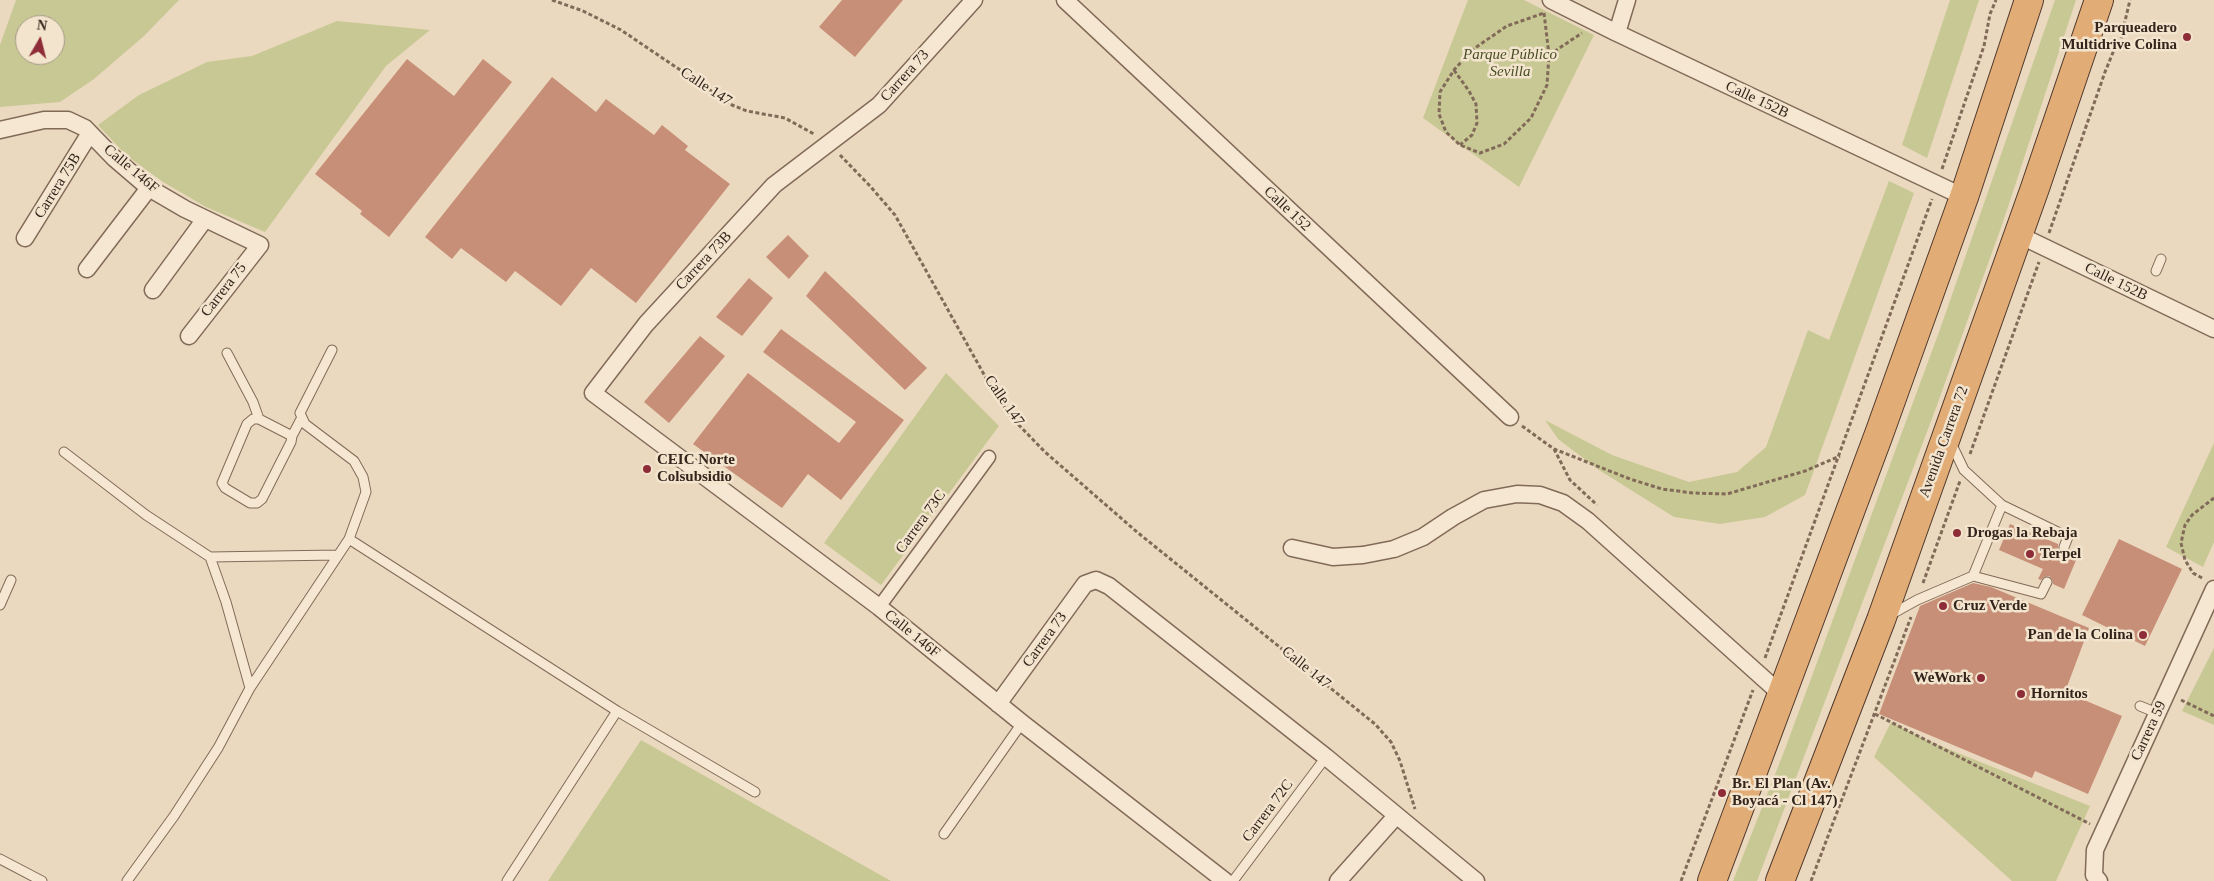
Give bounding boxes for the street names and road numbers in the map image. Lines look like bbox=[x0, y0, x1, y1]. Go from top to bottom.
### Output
street label: Carrera 73 bbox=[877, 46, 933, 106]
street label: Calle 147 bbox=[677, 64, 735, 110]
street label: Calle 152B bbox=[1722, 77, 1792, 123]
street label: Calle 146F bbox=[100, 141, 162, 197]
street label: Carrera 75B bbox=[31, 150, 85, 222]
street label: Calle 152 bbox=[1260, 183, 1314, 235]
street label: Carrera 73B bbox=[672, 228, 736, 294]
street label: Carrera 75 bbox=[197, 259, 251, 321]
street label: Calle 152B bbox=[2082, 259, 2150, 305]
street label: Calle 147 bbox=[980, 372, 1028, 430]
street label: Avenida Carrera 72 bbox=[1916, 384, 1972, 500]
street label: Carrera 73C bbox=[892, 487, 950, 557]
street label: Calle 146F bbox=[881, 606, 943, 662]
street label: Carrera 73 bbox=[1019, 609, 1071, 671]
street label: Calle 147 bbox=[1278, 643, 1334, 693]
street label: Carrera 59 bbox=[2127, 698, 2171, 764]
street label: Carrera 72C bbox=[1239, 776, 1297, 846]

